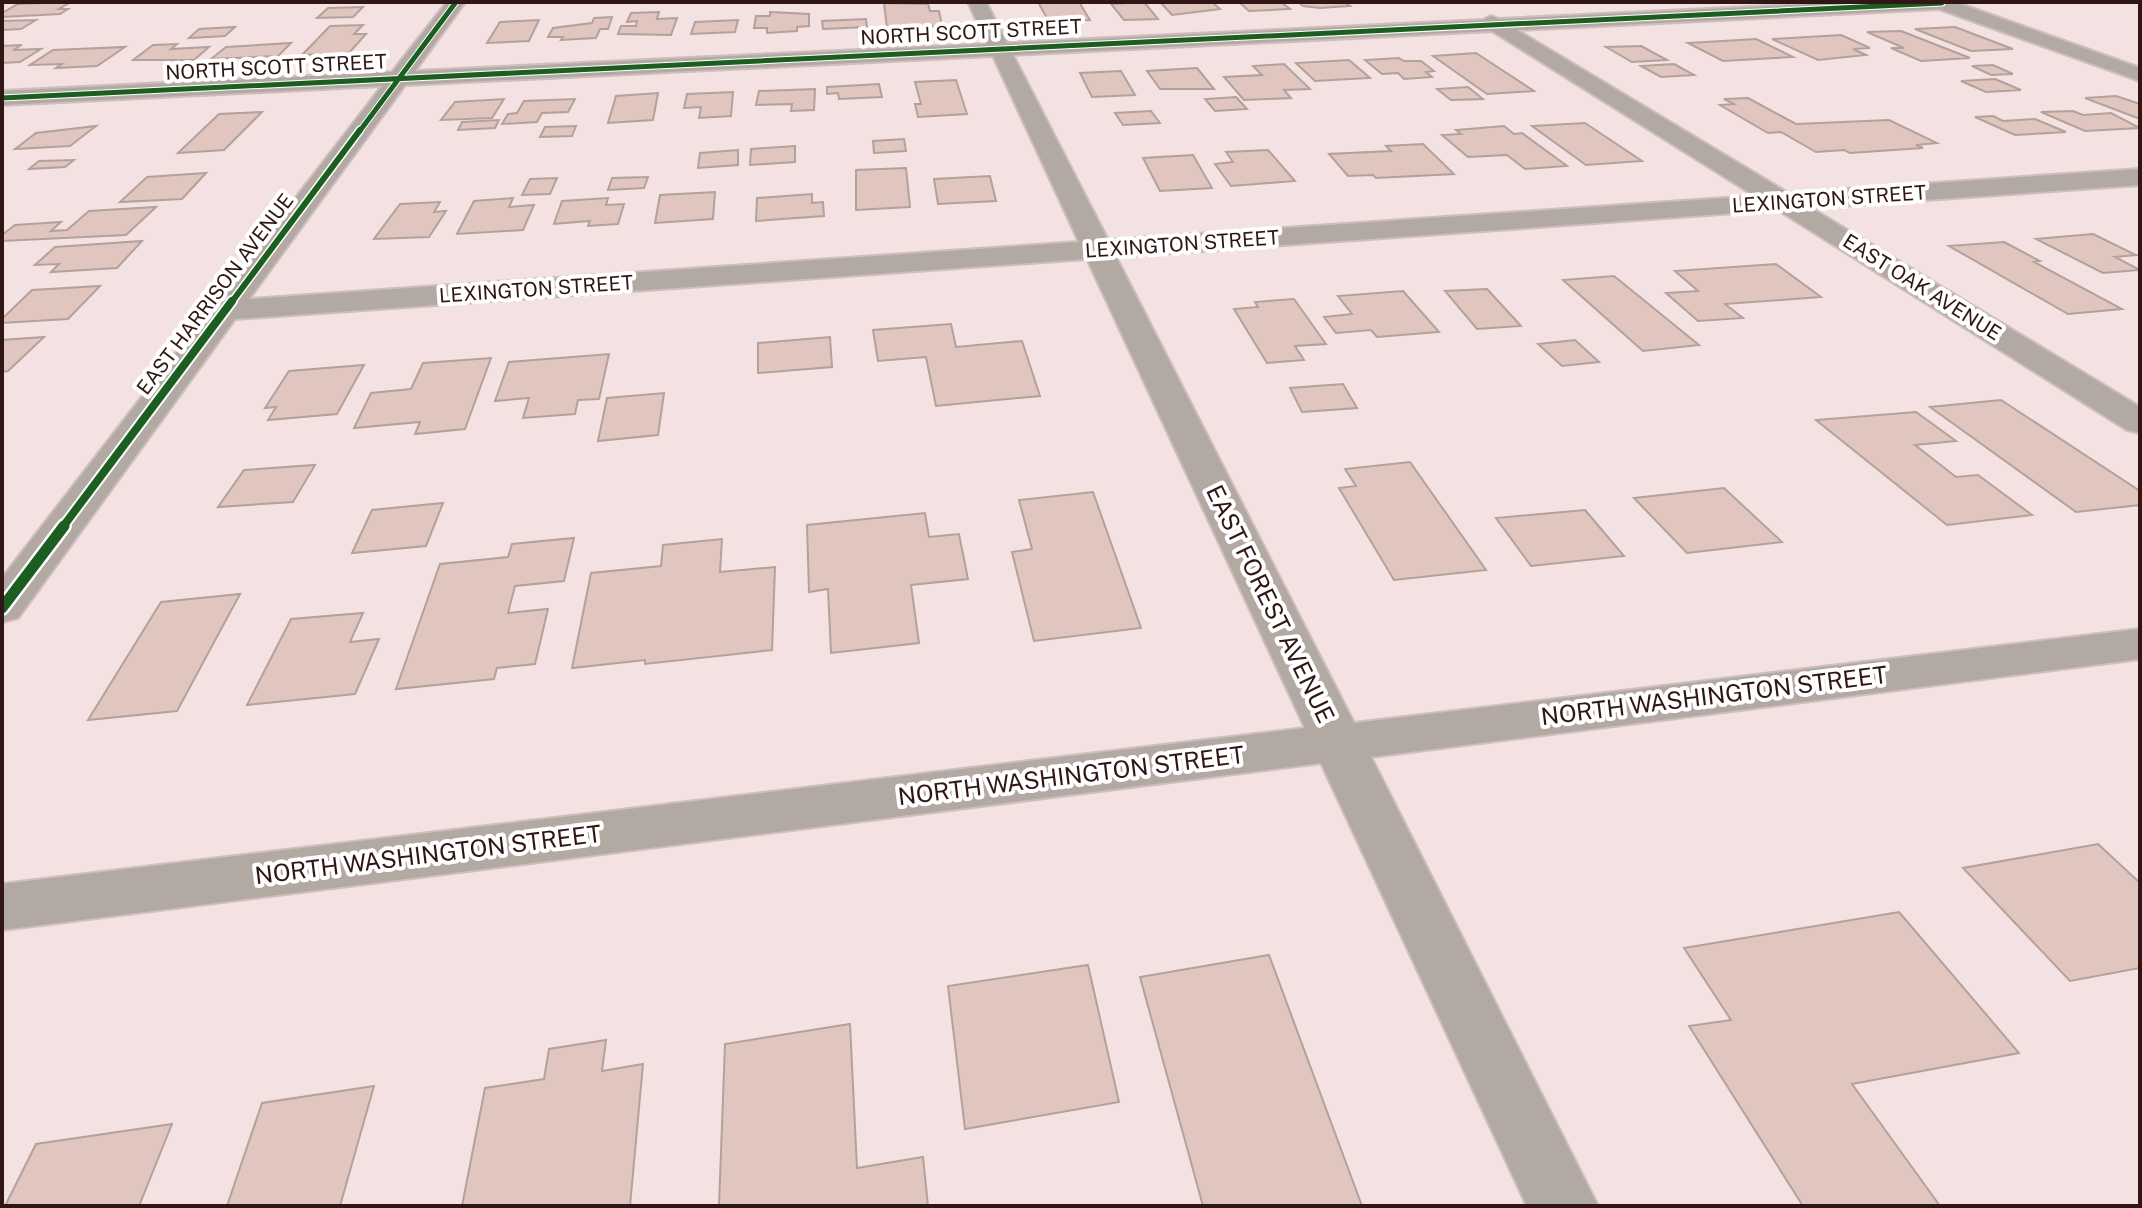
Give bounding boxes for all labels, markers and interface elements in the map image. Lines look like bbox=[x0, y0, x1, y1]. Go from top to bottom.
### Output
street label: NORTH SCOTT STREET bbox=[860, 14, 1082, 50]
street label: NORTH SCOTT STREET bbox=[165, 49, 387, 85]
street label: LEXINGTON STREET bbox=[1731, 180, 1927, 218]
street label: EAST HARRISON AVENUE bbox=[132, 189, 298, 399]
street label: LEXINGTON STREET bbox=[1084, 225, 1280, 263]
street label: EAST OAK AVENUE bbox=[1838, 229, 2006, 345]
street label: LEXINGTON STREET bbox=[438, 270, 634, 308]
street label: EAST FOREST AVENUE bbox=[1201, 480, 1341, 727]
street label: NORTH WASHINGTON STREET bbox=[1539, 660, 1889, 730]
street label: NORTH WASHINGTON STREET bbox=[896, 740, 1246, 810]
street label: NORTH WASHINGTON STREET bbox=[253, 819, 603, 889]

